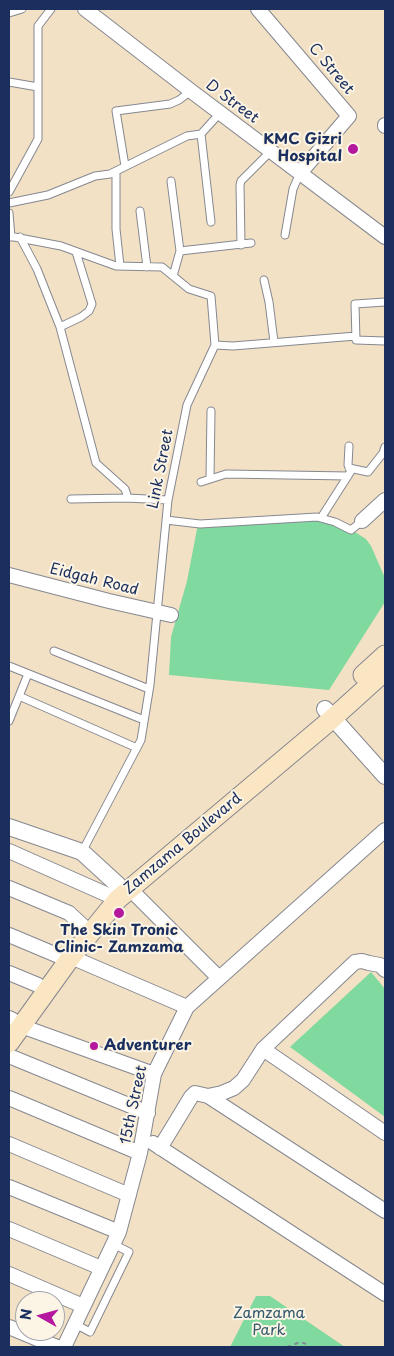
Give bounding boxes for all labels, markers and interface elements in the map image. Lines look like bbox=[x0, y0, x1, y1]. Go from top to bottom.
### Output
street label: C Street bbox=[304, 40, 358, 98]
street label: D Street bbox=[202, 76, 262, 128]
place label: KMC Gizri Hospital bbox=[263, 131, 342, 166]
marker: KMC Gizri Hospital bbox=[346, 142, 360, 156]
street label: Link Street bbox=[144, 428, 178, 510]
street label: Eidgah Road bbox=[48, 560, 140, 600]
street label: Zamzama Boulevard bbox=[120, 789, 246, 899]
marker: The Skin Tronic Clinic- Zamzama bbox=[112, 906, 126, 920]
place label: The Skin Tronic Clinic- Zamzama bbox=[54, 922, 184, 957]
place label: Adventurer bbox=[104, 1037, 191, 1055]
marker: Adventurer bbox=[88, 1040, 100, 1052]
street label: 15th Street bbox=[117, 1064, 151, 1146]
north arrow bbox=[15, 1291, 65, 1341]
park label: Zamzama Park bbox=[233, 1305, 305, 1340]
text: N bbox=[15, 1307, 37, 1321]

